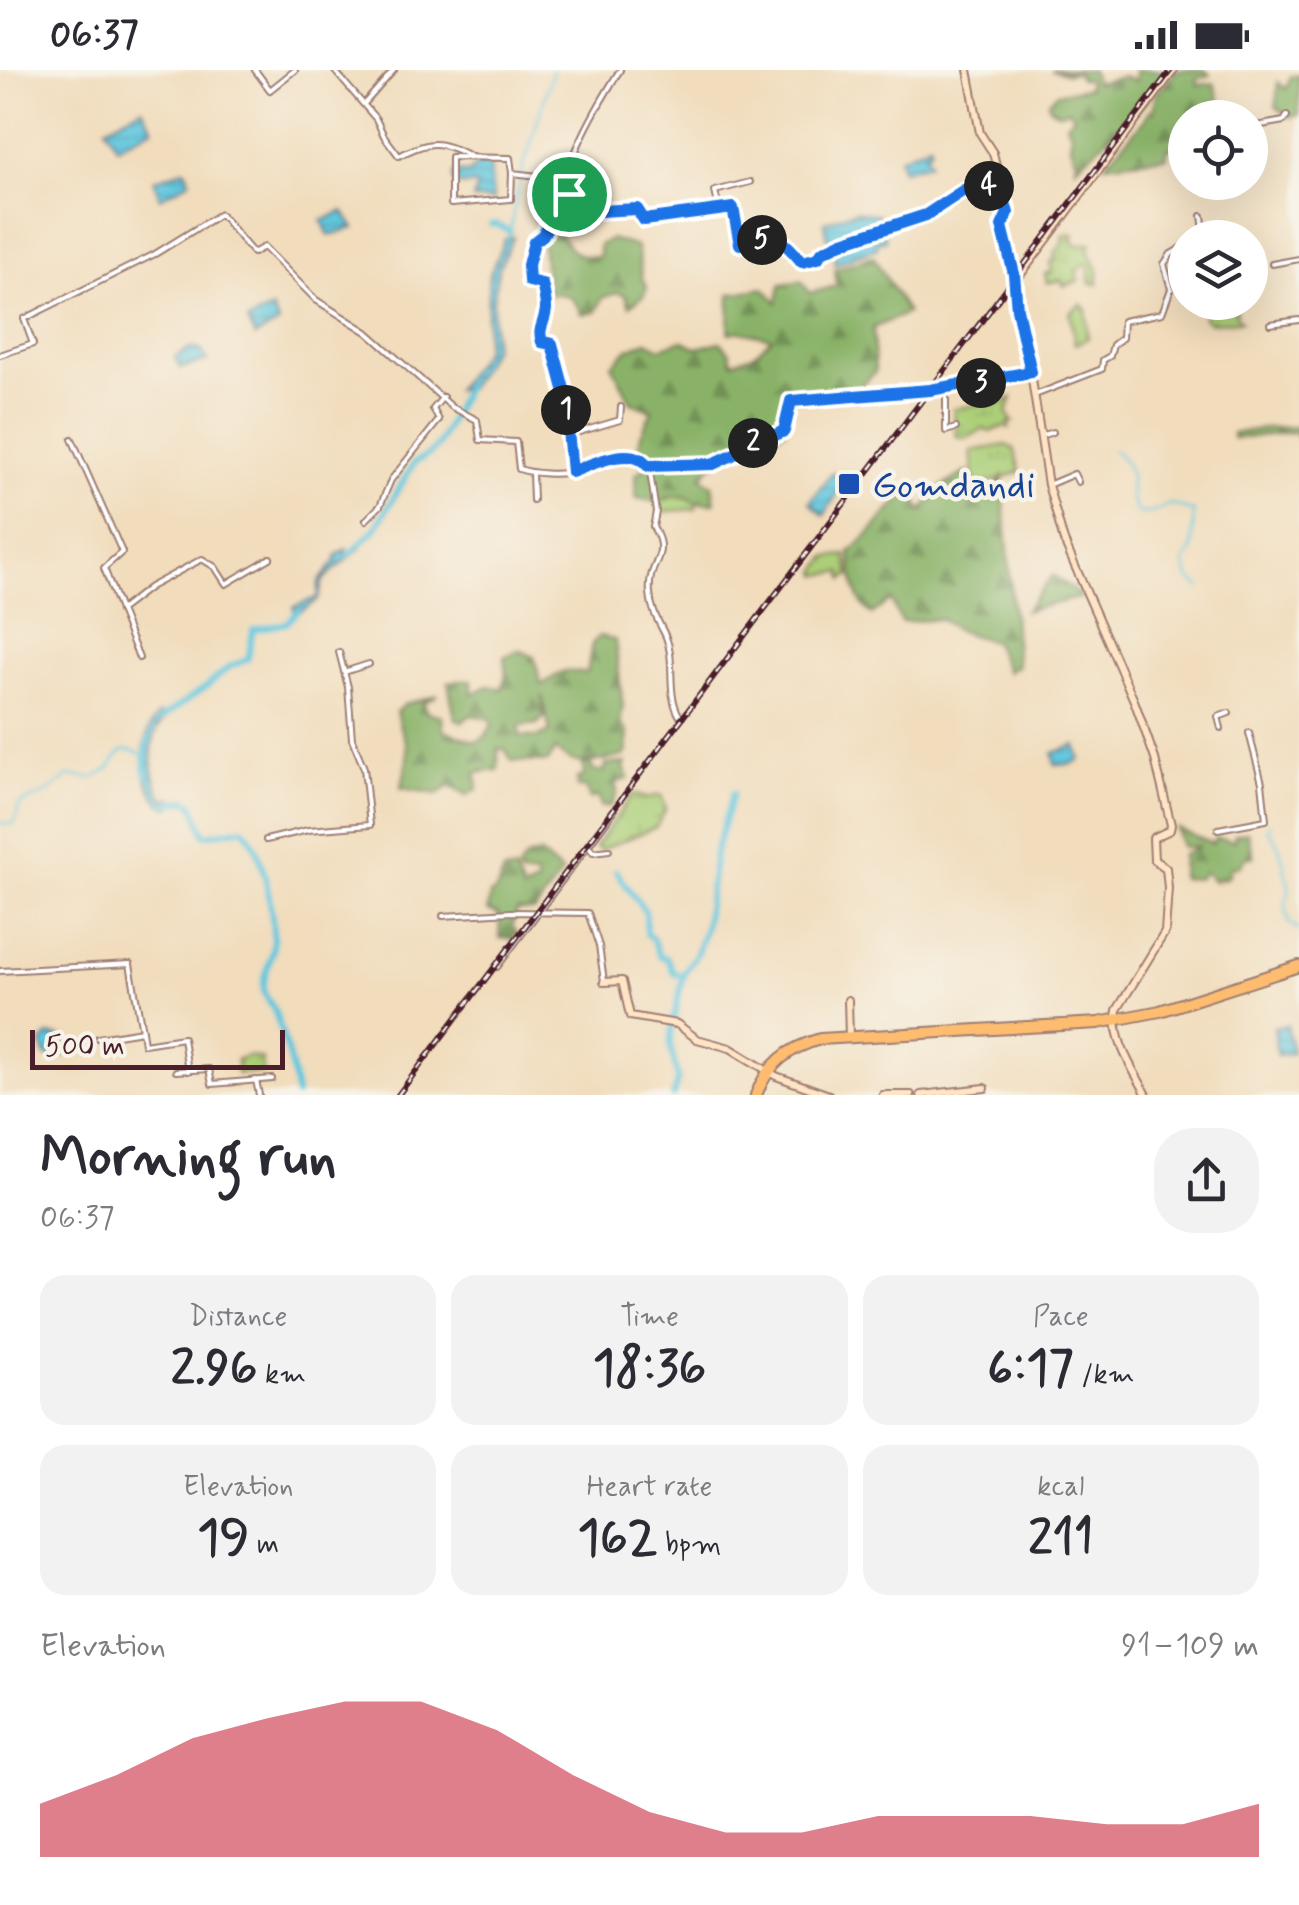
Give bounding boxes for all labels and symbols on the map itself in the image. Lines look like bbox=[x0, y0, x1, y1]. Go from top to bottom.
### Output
pin bbox=[527, 152, 612, 237]
pin: 4 bbox=[964, 161, 1014, 211]
pin: 5 bbox=[737, 215, 787, 265]
pin: 3 bbox=[956, 358, 1006, 408]
pin: 1 bbox=[541, 385, 591, 435]
pin: 2 bbox=[728, 418, 778, 468]
place label: Gomdandi bbox=[872, 462, 1035, 511]
marker: Gomdandi bbox=[836, 471, 862, 497]
scale bar bbox=[30, 1025, 285, 1070]

